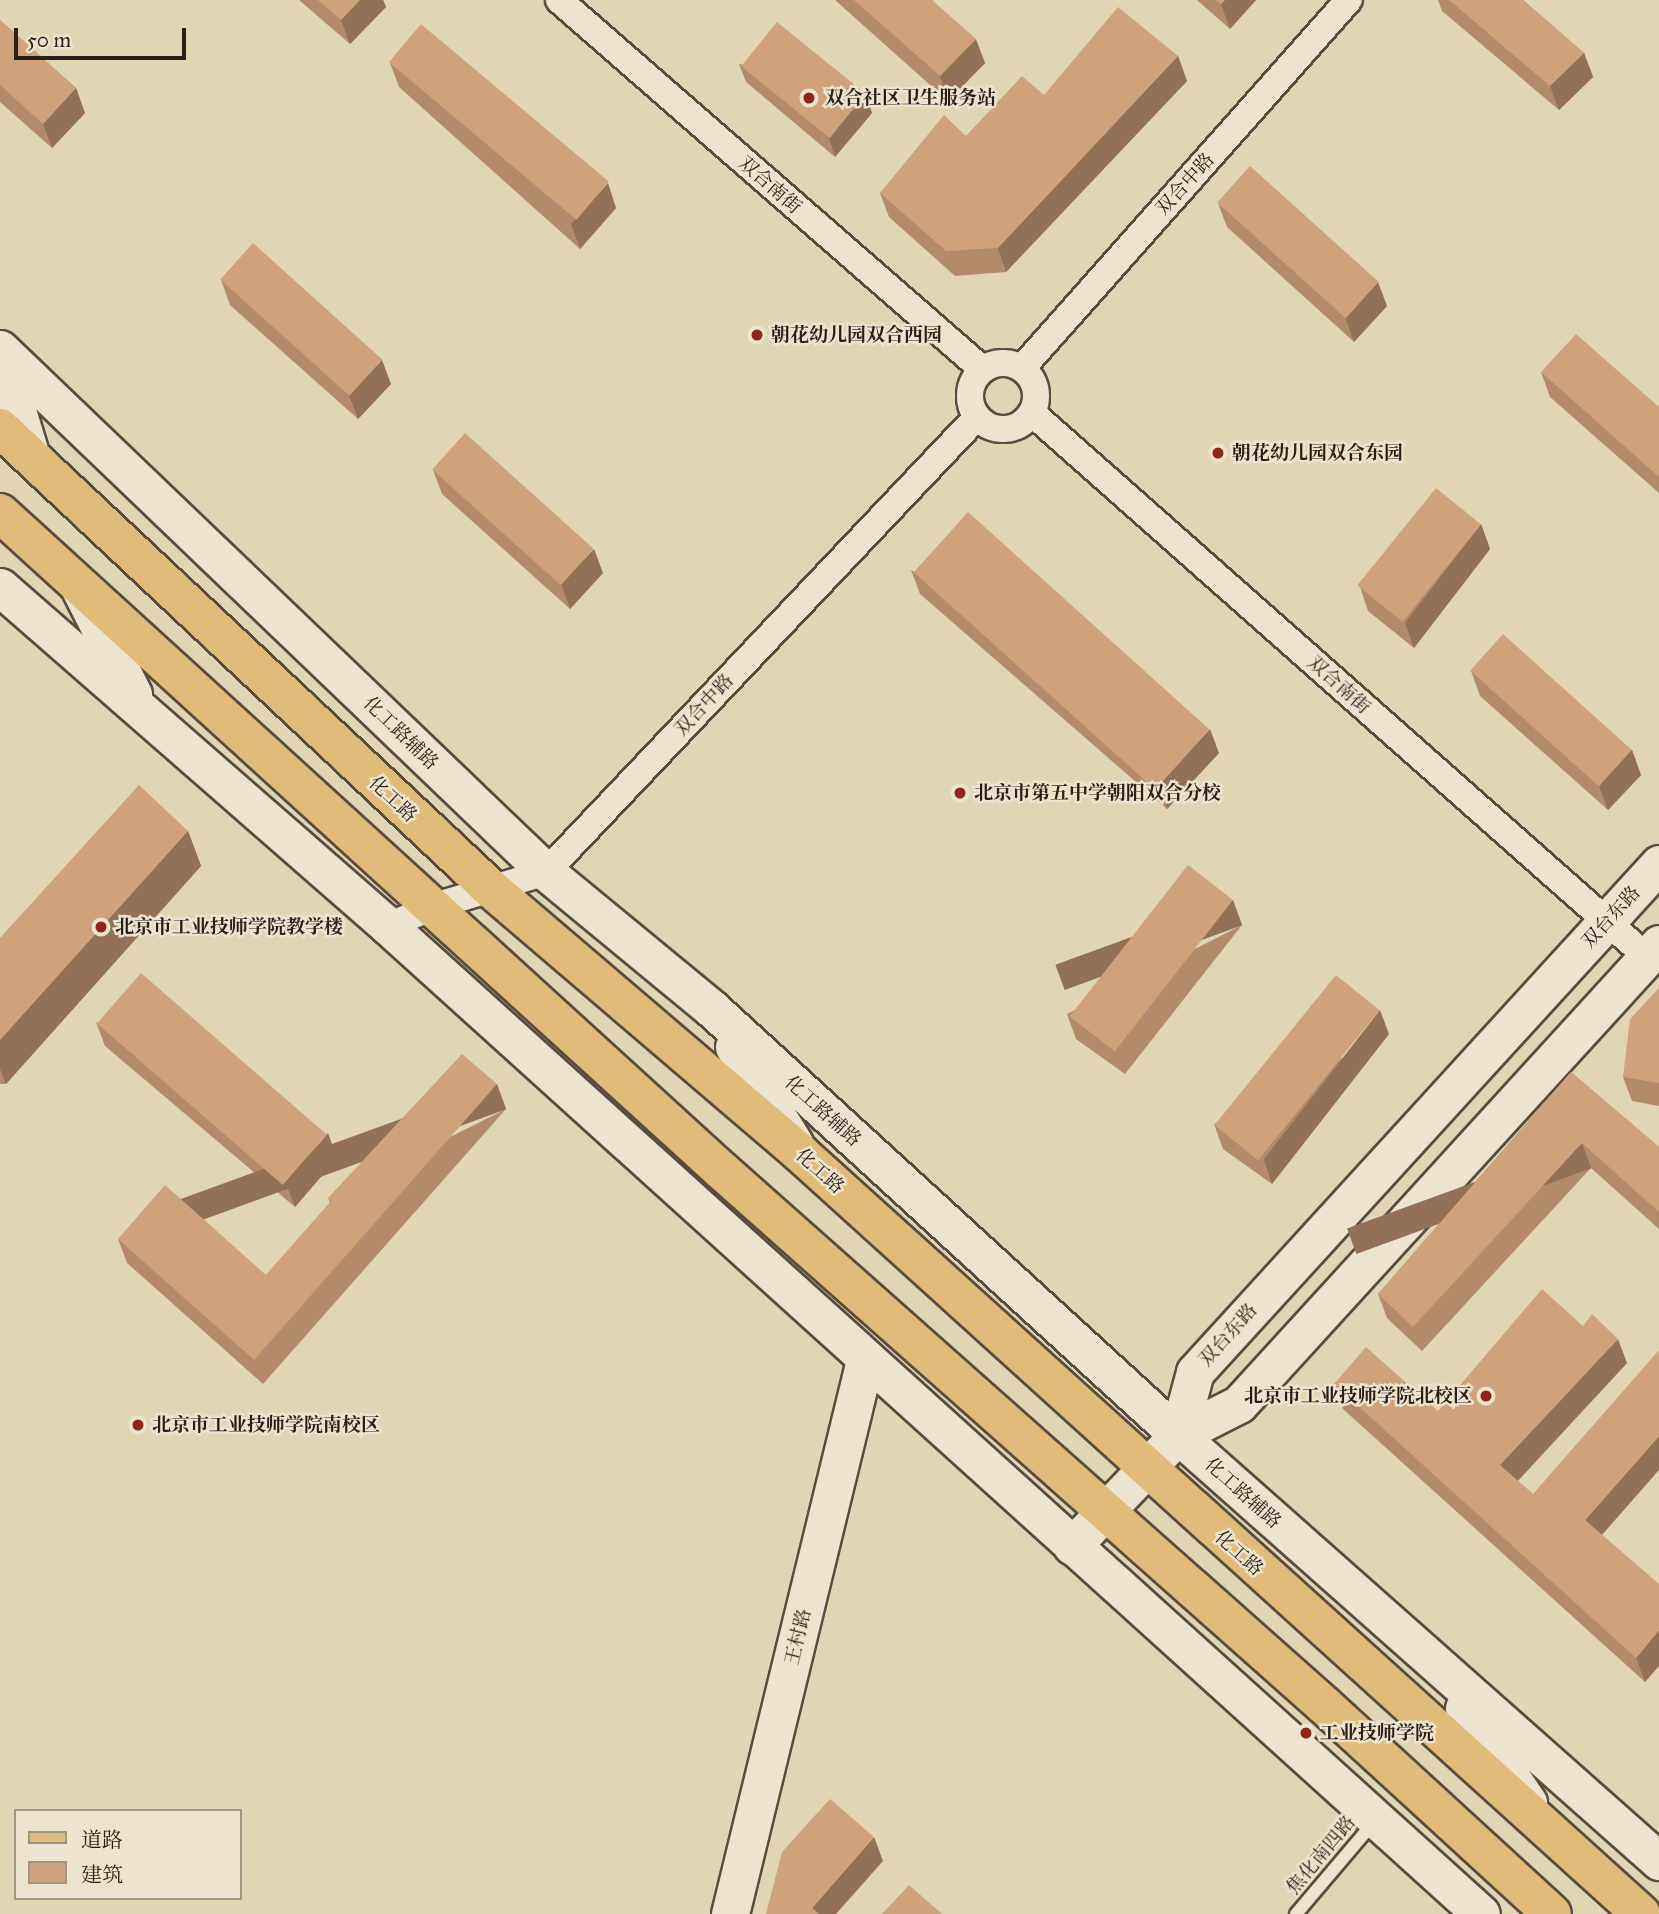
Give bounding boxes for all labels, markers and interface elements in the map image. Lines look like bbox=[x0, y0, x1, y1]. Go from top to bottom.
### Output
scale bar bbox=[18, 14, 189, 58]
text: 50 m bbox=[27, 27, 71, 53]
place label: 双合社区卫生服务站 bbox=[825, 87, 996, 109]
marker: 双合社区卫生服务站 bbox=[799, 88, 819, 108]
street label: 双合中路 bbox=[1151, 148, 1219, 220]
street label: 双合南街 bbox=[734, 151, 806, 219]
place label: 朝花幼儿园双合西园 bbox=[771, 324, 942, 346]
marker: 朝花幼儿园双合西园 bbox=[749, 327, 765, 343]
place label: 朝花幼儿园双合东园 bbox=[1232, 442, 1403, 464]
marker: 朝花幼儿园双合东园 bbox=[1210, 445, 1226, 461]
street label: 双合南街 bbox=[1303, 651, 1375, 719]
street label: 双合中路 bbox=[670, 669, 738, 741]
street label: 化工路辅路 bbox=[359, 692, 443, 774]
street label: 化工路 bbox=[364, 771, 422, 827]
place label: 北京市第五中学朝阳双合分校 bbox=[974, 782, 1221, 804]
marker: 北京市第五中学朝阳双合分校 bbox=[952, 785, 968, 801]
street label: 双台东路 bbox=[1577, 881, 1645, 953]
place label: 北京市工业技师学院教学楼 bbox=[115, 916, 343, 938]
marker: 北京市工业技师学院教学楼 bbox=[93, 919, 109, 935]
street label: 化工路辅路 bbox=[780, 1071, 866, 1151]
street label: 化工路 bbox=[791, 1143, 849, 1199]
street label: 双台东路 bbox=[1194, 1299, 1262, 1371]
place label: 北京市工业技师学院北校区 bbox=[1244, 1385, 1472, 1407]
marker: 北京市工业技师学院北校区 bbox=[1478, 1388, 1494, 1404]
place label: 北京市工业技师学院南校区 bbox=[152, 1414, 380, 1436]
marker: 北京市工业技师学院南校区 bbox=[130, 1417, 146, 1433]
street label: 化工路辅路 bbox=[1200, 1453, 1286, 1533]
street label: 化工路 bbox=[1210, 1525, 1268, 1581]
street label: 王村路 bbox=[780, 1607, 816, 1667]
place label: 工业技师学院 bbox=[1320, 1722, 1434, 1744]
marker: 工业技师学院 bbox=[1298, 1725, 1314, 1741]
legend bbox=[14, 1809, 242, 1900]
street label: 焦化南四路 bbox=[1282, 1811, 1360, 1899]
text: 道路 bbox=[81, 1827, 123, 1853]
text: 建筑 bbox=[81, 1862, 123, 1888]

